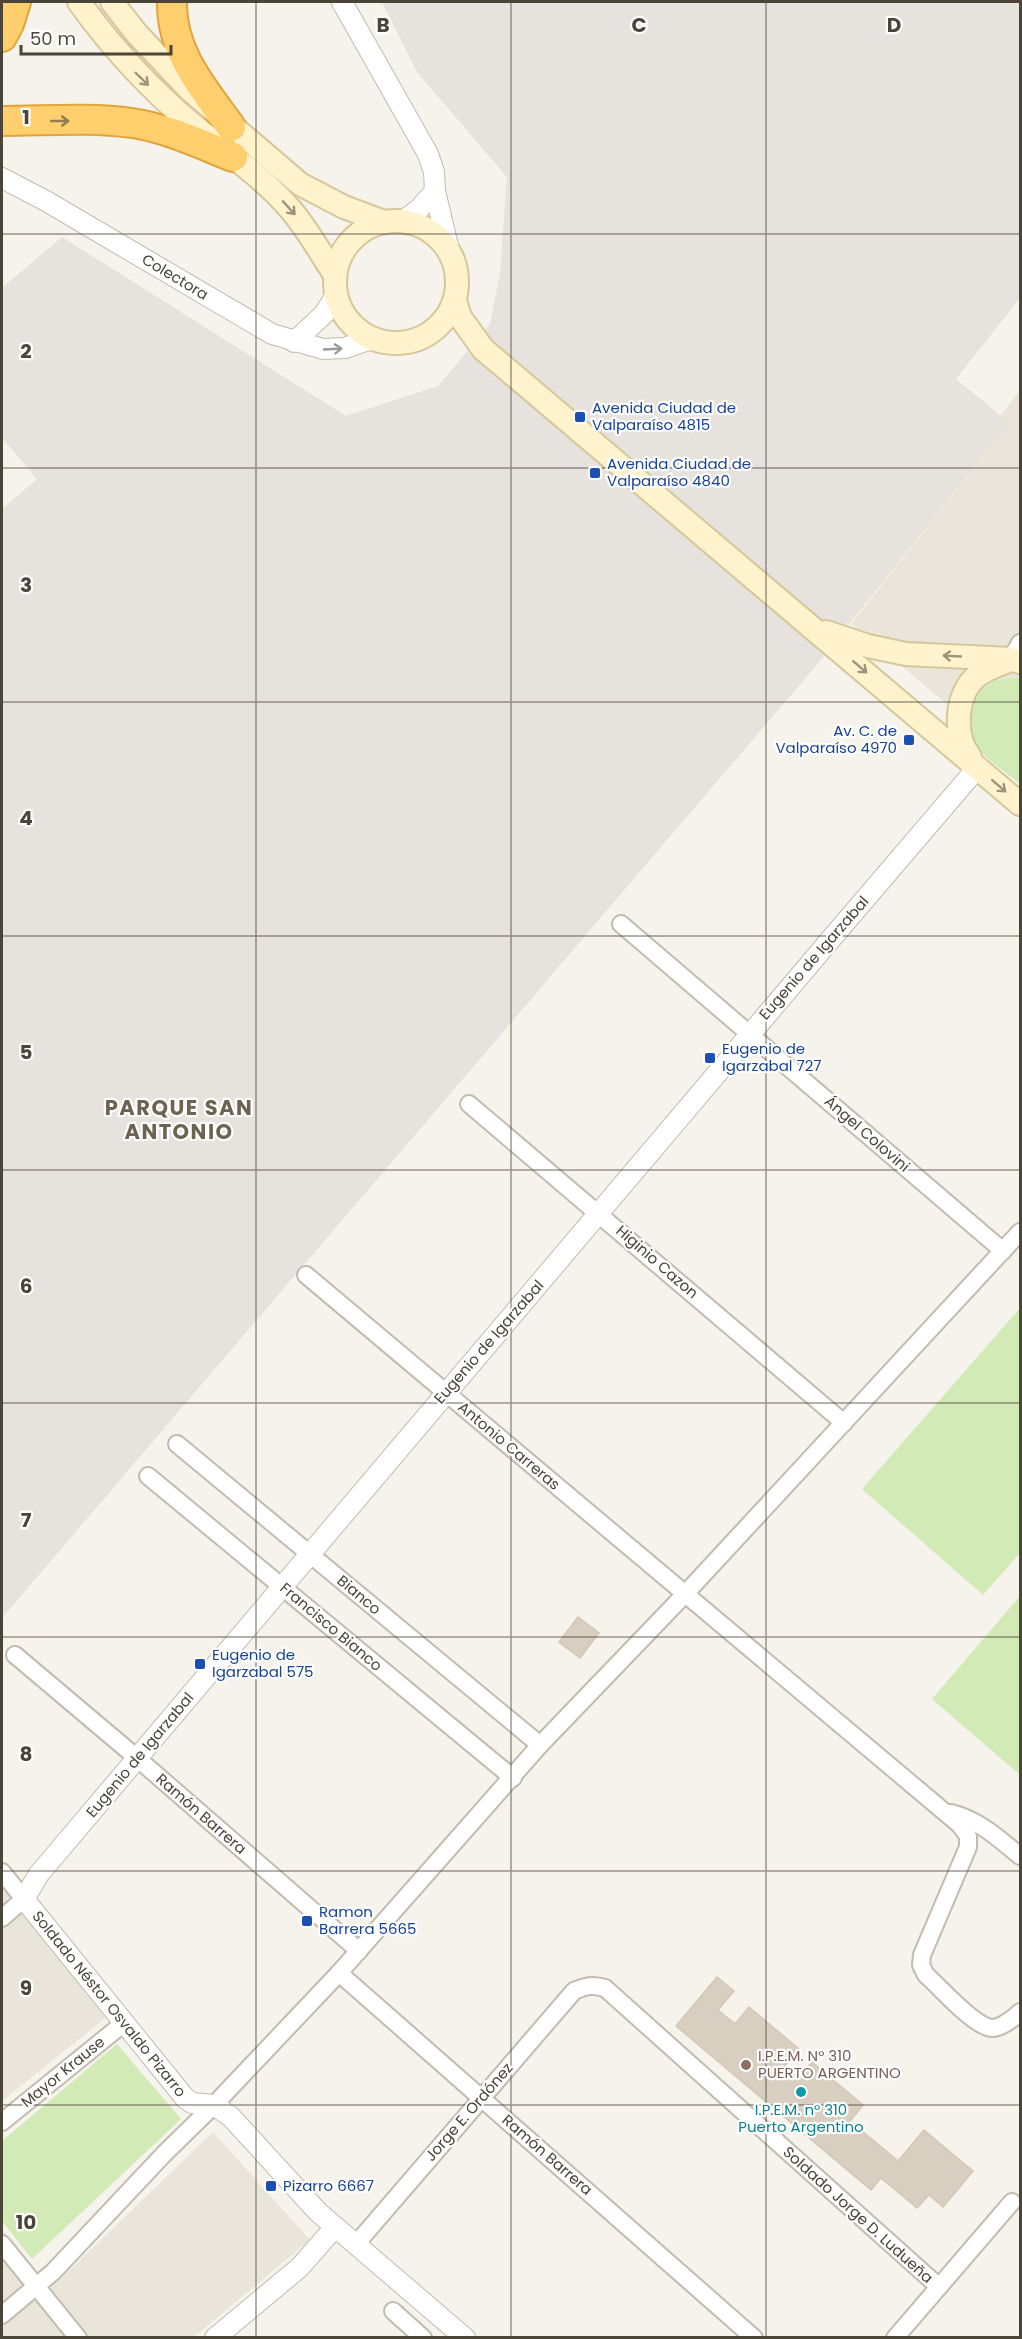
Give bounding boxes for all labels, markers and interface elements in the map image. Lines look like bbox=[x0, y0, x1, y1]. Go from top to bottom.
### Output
text: B bbox=[376, 11, 390, 39]
text: C bbox=[631, 11, 647, 39]
text: D bbox=[887, 11, 901, 39]
scale bar bbox=[21, 18, 171, 56]
text: 50 m bbox=[30, 26, 76, 51]
one-way arrow bbox=[135, 72, 150, 86]
text: 1 bbox=[22, 103, 30, 131]
one-way arrow bbox=[49, 115, 69, 127]
one-way arrow bbox=[282, 200, 296, 215]
street label: Colectora bbox=[138, 248, 212, 305]
text: 2 bbox=[20, 337, 32, 365]
one-way arrow bbox=[322, 343, 342, 354]
place label: Avenida Ciudad de Valparaíso 4815 bbox=[592, 397, 736, 435]
marker: Avenida Ciudad de Valparaíso 4815 bbox=[573, 410, 587, 424]
place label: Avenida Ciudad de Valparaíso 4840 bbox=[607, 453, 751, 491]
marker: Avenida Ciudad de Valparaíso 4840 bbox=[588, 466, 602, 480]
text: 3 bbox=[20, 571, 32, 599]
one-way arrow bbox=[943, 651, 963, 662]
one-way arrow bbox=[852, 660, 868, 673]
place label: Av. C. de Valparaíso 4970 bbox=[775, 720, 897, 758]
marker: Av. C. de Valparaíso 4970 bbox=[902, 733, 916, 747]
one-way arrow bbox=[991, 779, 1007, 792]
text: 4 bbox=[19, 804, 33, 832]
street label: Eugenio de Igarzabal bbox=[754, 891, 873, 1024]
text: 5 bbox=[20, 1038, 33, 1066]
place label: Eugenio de Igarzabal 727 bbox=[722, 1038, 822, 1076]
marker: Eugenio de Igarzabal 727 bbox=[703, 1051, 717, 1065]
street label: Ángel Colovini bbox=[820, 1091, 914, 1177]
district label: PARQUE SAN ANTONIO bbox=[105, 1093, 253, 1146]
street label: Higinio Cazon bbox=[612, 1220, 703, 1303]
text: 6 bbox=[20, 1272, 32, 1300]
street label: Eugenio de Igarzabal bbox=[429, 1275, 548, 1408]
street label: Antonio Carreras bbox=[454, 1397, 565, 1495]
text: 7 bbox=[21, 1506, 32, 1534]
street label: Bianco bbox=[333, 1570, 386, 1619]
street label: Francisco Bianco bbox=[276, 1578, 387, 1676]
place label: Eugenio de Igarzabal 575 bbox=[212, 1644, 314, 1682]
marker: Eugenio de Igarzabal 575 bbox=[193, 1657, 207, 1671]
street label: Eugenio de Igarzabal bbox=[81, 1688, 198, 1822]
text: 8 bbox=[20, 1740, 32, 1768]
street label: Ramón Barrera bbox=[152, 1768, 251, 1859]
place label: Ramon Barrera 5665 bbox=[319, 1901, 416, 1939]
street label: Soldado Néstor Osvaldo Pizarro bbox=[28, 1906, 191, 2101]
marker: Ramon Barrera 5665 bbox=[300, 1914, 314, 1928]
text: 9 bbox=[20, 1974, 32, 2002]
street label: Mayor Krause bbox=[16, 2031, 109, 2112]
place label: I.P.E.M. N° 310 PUERTO ARGENTINO bbox=[758, 2045, 901, 2083]
street label: Jorge E. Ordónez bbox=[420, 2058, 517, 2165]
marker: I.P.E.M. N° 310 PUERTO ARGENTINO bbox=[739, 2058, 753, 2072]
marker: I.P.E.M. n° 310 Puerto Argentino bbox=[794, 2085, 808, 2099]
place label: I.P.E.M. n° 310 Puerto Argentino bbox=[738, 2099, 864, 2137]
street label: Ramón Barrera bbox=[498, 2109, 597, 2200]
street label: Soldado Jorge D. Ludueña bbox=[779, 2141, 938, 2288]
place label: Pizarro 6667 bbox=[283, 2175, 374, 2196]
marker: Pizarro 6667 bbox=[264, 2179, 278, 2193]
text: 10 bbox=[16, 2208, 36, 2236]

